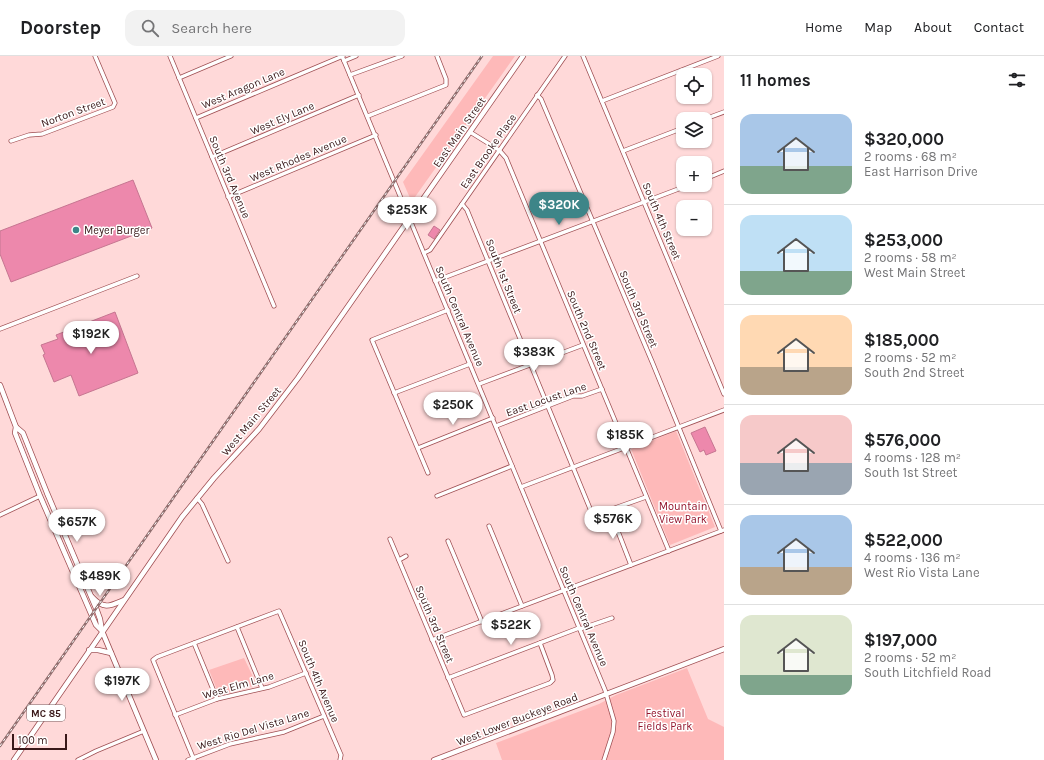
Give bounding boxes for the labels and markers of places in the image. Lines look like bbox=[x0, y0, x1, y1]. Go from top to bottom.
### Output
pin: $320K bbox=[531, 192, 587, 226]
pin: $253K bbox=[379, 197, 435, 231]
place label: Meyer Burger bbox=[84, 224, 149, 237]
marker: Meyer Burger bbox=[71, 225, 81, 235]
pin: $192K bbox=[63, 321, 119, 355]
pin: $383K bbox=[506, 339, 562, 373]
pin: $250K bbox=[425, 392, 481, 426]
pin: $185K bbox=[597, 422, 653, 456]
pin: $576K bbox=[585, 506, 641, 540]
pin: $657K bbox=[49, 509, 105, 543]
pin: $489K bbox=[72, 563, 128, 597]
pin: $522K bbox=[483, 612, 539, 646]
pin: $197K bbox=[94, 668, 150, 702]

